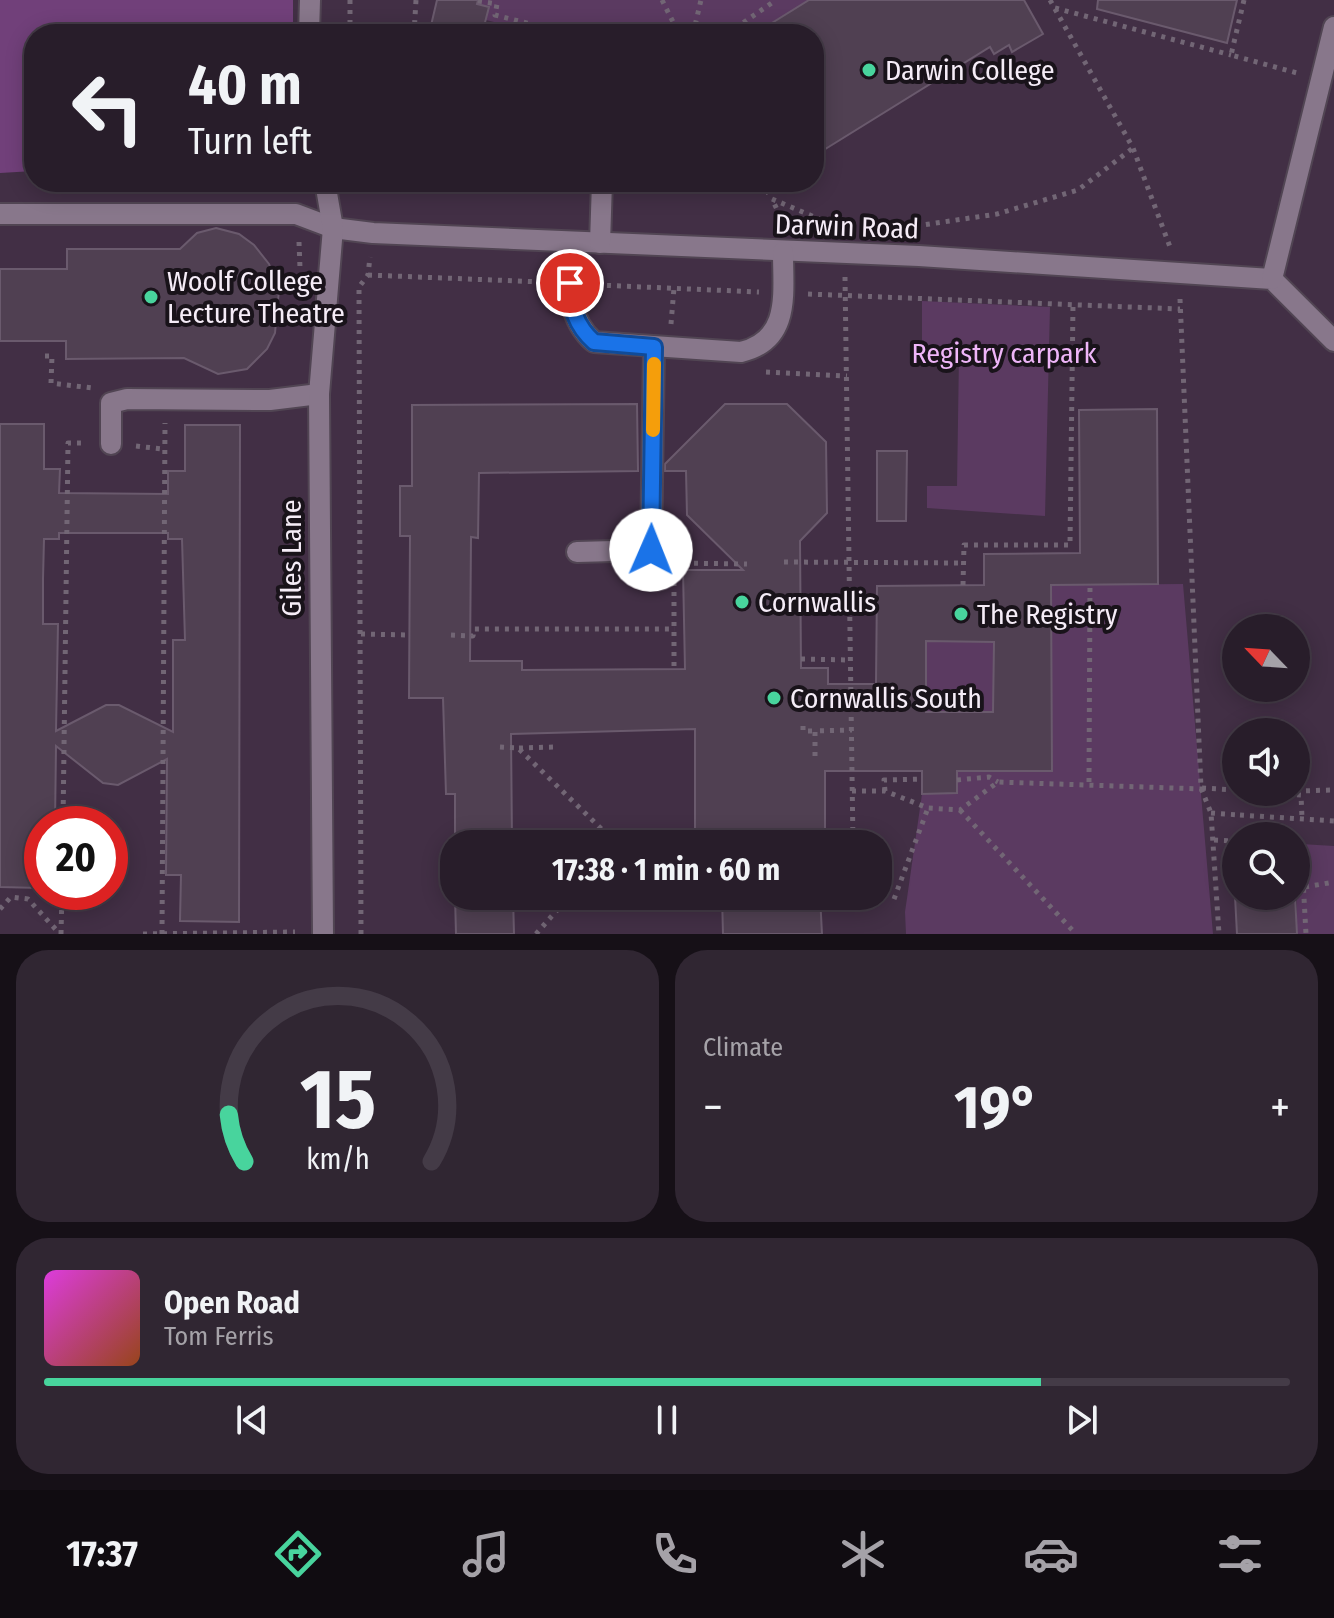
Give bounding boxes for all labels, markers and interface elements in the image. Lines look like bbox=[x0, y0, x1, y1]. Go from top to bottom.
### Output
text: 40 m bbox=[188, 52, 302, 119]
place label: Darwin College bbox=[885, 54, 1055, 87]
icon: left bbox=[56, 56, 160, 160]
marker: Darwin College bbox=[860, 61, 878, 79]
text: Turn left bbox=[188, 120, 312, 164]
street label: Darwin Road bbox=[774, 207, 920, 246]
pin bbox=[536, 249, 604, 317]
icon: arrive bbox=[548, 261, 592, 305]
place label: Woolf College Lecture Theatre bbox=[167, 265, 345, 330]
marker: Woolf College Lecture Theatre bbox=[142, 288, 160, 306]
park label: Registry carpark bbox=[911, 337, 1098, 370]
street label: Giles Lane bbox=[275, 499, 308, 617]
position arrow bbox=[609, 508, 693, 592]
place label: Cornwallis bbox=[758, 586, 876, 619]
marker: Cornwallis bbox=[733, 593, 751, 611]
place label: The Registry bbox=[977, 598, 1118, 631]
marker: The Registry bbox=[952, 605, 970, 623]
north arrow bbox=[1222, 614, 1310, 702]
map controls bbox=[1222, 614, 1310, 910]
place label: Cornwallis South bbox=[790, 682, 982, 715]
marker: Cornwallis South bbox=[765, 689, 783, 707]
button: sound bbox=[1222, 718, 1310, 806]
speed limit sign: 20 bbox=[24, 806, 128, 910]
button: search bbox=[1222, 822, 1310, 910]
text: 17:38 · 1 min · 60 m bbox=[552, 852, 780, 888]
text: Climate bbox=[703, 1032, 783, 1063]
text: 15 bbox=[299, 1050, 376, 1150]
text: 19° bbox=[954, 1072, 1039, 1144]
text: − bbox=[703, 1081, 723, 1134]
text: + bbox=[1270, 1081, 1290, 1134]
text: km/h bbox=[306, 1142, 369, 1177]
text: Open Road bbox=[164, 1285, 300, 1321]
text: Tom Ferris bbox=[164, 1321, 274, 1352]
icon: previous bbox=[230, 1398, 274, 1442]
icon: pause bbox=[645, 1398, 689, 1442]
icon: next bbox=[1060, 1398, 1104, 1442]
icon: directions bbox=[270, 1526, 326, 1582]
icon: music bbox=[458, 1526, 514, 1582]
icon: phone bbox=[647, 1526, 703, 1582]
icon: climate bbox=[835, 1526, 891, 1582]
icon: car bbox=[1023, 1526, 1079, 1582]
icon: filters bbox=[1212, 1526, 1268, 1582]
text: 17:37 bbox=[66, 1532, 138, 1576]

